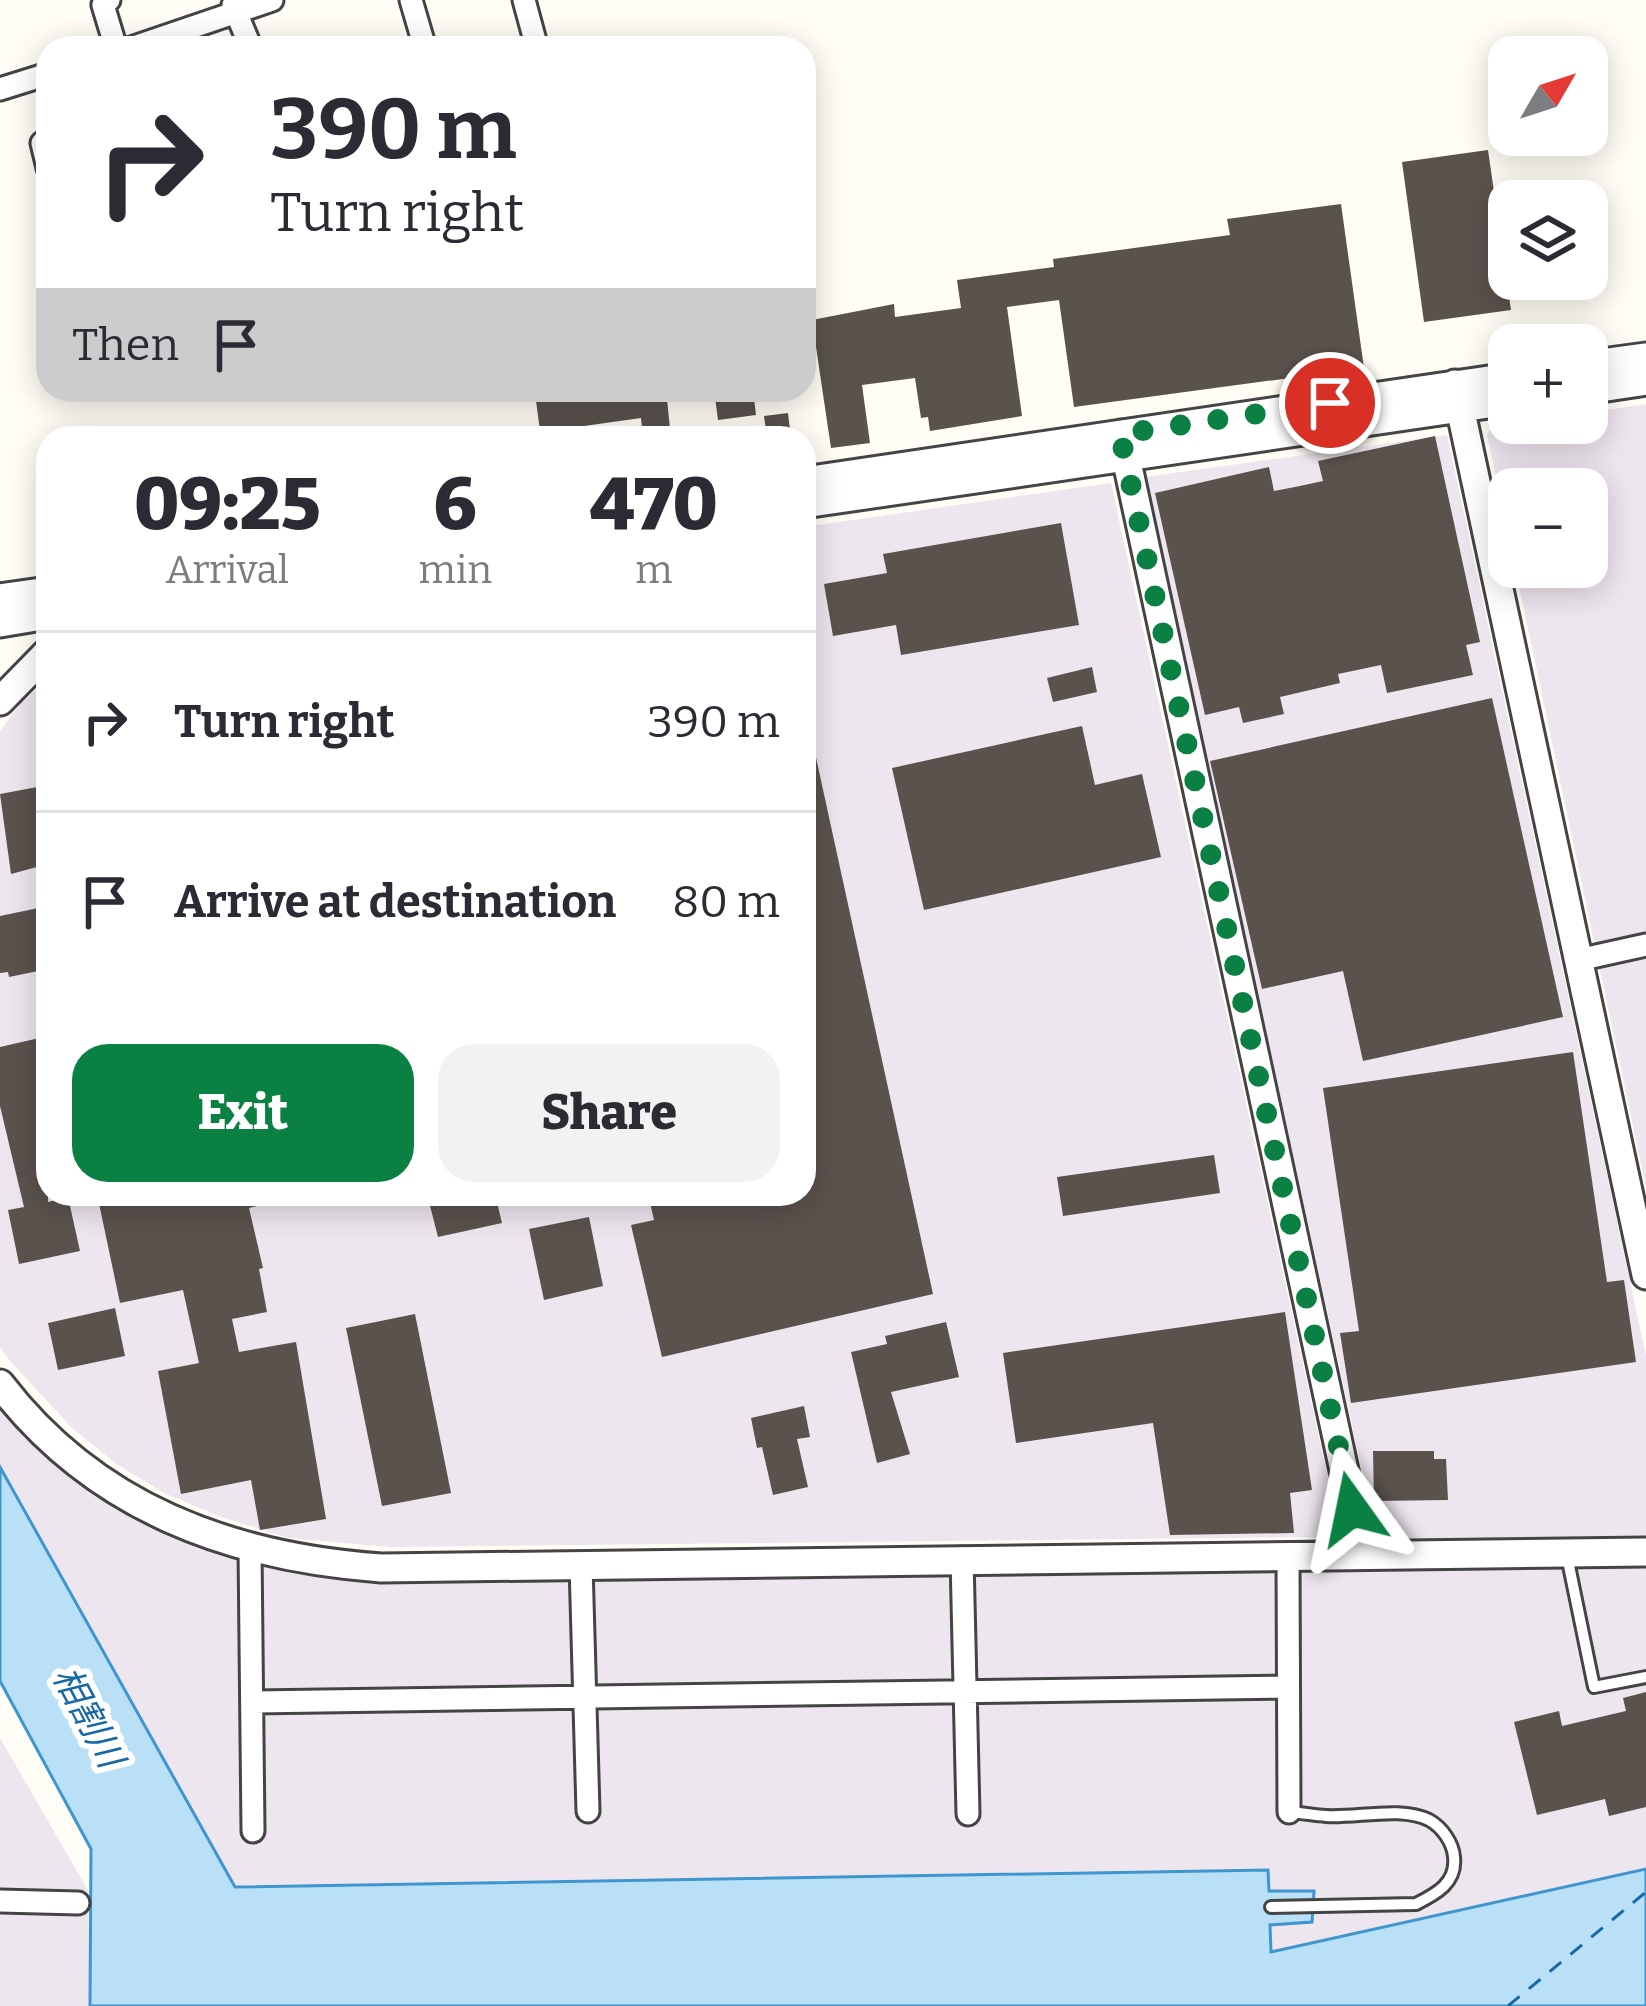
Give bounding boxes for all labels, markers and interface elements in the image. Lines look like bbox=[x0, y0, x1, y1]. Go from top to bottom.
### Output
north arrow bbox=[1488, 36, 1608, 156]
map controls bbox=[1488, 36, 1608, 588]
text: 390 m bbox=[270, 79, 517, 180]
icon: right bbox=[72, 84, 228, 240]
button: layers bbox=[1488, 180, 1608, 300]
text: Turn right bbox=[270, 181, 524, 245]
icon: arrive bbox=[203, 312, 269, 378]
text: Then bbox=[72, 318, 179, 372]
button: + bbox=[1488, 324, 1608, 444]
pin bbox=[1279, 352, 1381, 454]
icon: arrive bbox=[1297, 370, 1363, 436]
text: 09:25 bbox=[134, 462, 321, 548]
text: 6 bbox=[434, 462, 477, 548]
text: 470 bbox=[590, 462, 718, 548]
button: − bbox=[1488, 468, 1608, 588]
text: Arrival bbox=[165, 547, 289, 593]
text: min bbox=[418, 547, 492, 593]
text: m bbox=[635, 547, 673, 593]
icon: right bbox=[72, 689, 138, 755]
text: Turn right bbox=[174, 695, 394, 749]
text: 390 m bbox=[647, 695, 780, 749]
icon: arrive bbox=[72, 869, 138, 935]
text: Arrive at destination bbox=[174, 875, 616, 929]
text: 80 m bbox=[672, 875, 780, 929]
button: Exit bbox=[72, 1044, 414, 1182]
button: Share bbox=[438, 1044, 780, 1182]
position arrow bbox=[1289, 1446, 1415, 1572]
water label: 相割川 bbox=[43, 1659, 135, 1779]

